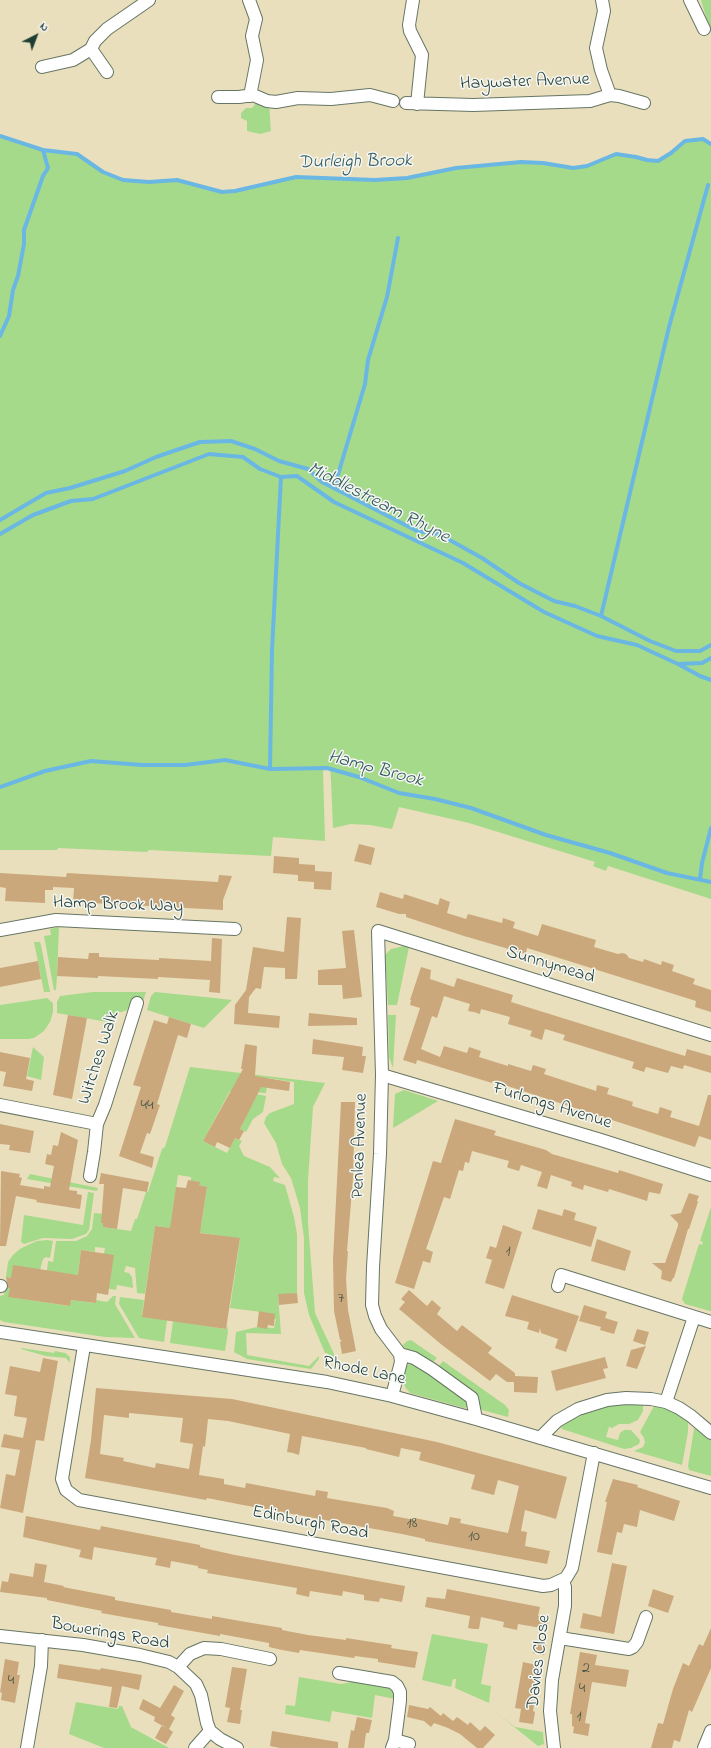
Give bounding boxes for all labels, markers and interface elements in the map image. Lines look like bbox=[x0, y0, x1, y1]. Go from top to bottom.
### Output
north arrow bbox=[16, 16, 56, 56]
text: N bbox=[36, 19, 52, 36]
street label: Haywater Avenue bbox=[460, 70, 590, 96]
water label: Durleigh Brook bbox=[298, 151, 412, 175]
water label: Middlestream Rhyne bbox=[303, 458, 453, 550]
water label: Hamp Brook bbox=[325, 746, 425, 794]
street label: Hamp Brook Way bbox=[52, 893, 184, 919]
street label: Sunnymead bbox=[503, 942, 597, 990]
street label: Witches Walk bbox=[75, 1009, 125, 1107]
street label: Furlongs Avenue bbox=[490, 1079, 614, 1135]
street label: Penlea Avenue bbox=[348, 1093, 374, 1199]
house number: 44 bbox=[140, 1096, 154, 1116]
house number: 1 bbox=[505, 1242, 511, 1262]
house number: 7 bbox=[338, 1289, 344, 1309]
street label: Rhode Lane bbox=[321, 1353, 407, 1391]
street label: Edinburgh Road bbox=[250, 1502, 370, 1546]
house number: 18 bbox=[406, 1514, 418, 1534]
house number: 10 bbox=[468, 1527, 480, 1547]
street label: Bowerings Road bbox=[49, 1614, 171, 1656]
street label: Davies Close bbox=[524, 1614, 556, 1710]
house number: 2 bbox=[582, 1659, 590, 1679]
house number: 4 bbox=[8, 1671, 14, 1691]
house number: 4 bbox=[579, 1679, 585, 1699]
house number: 1 bbox=[576, 1707, 582, 1727]

